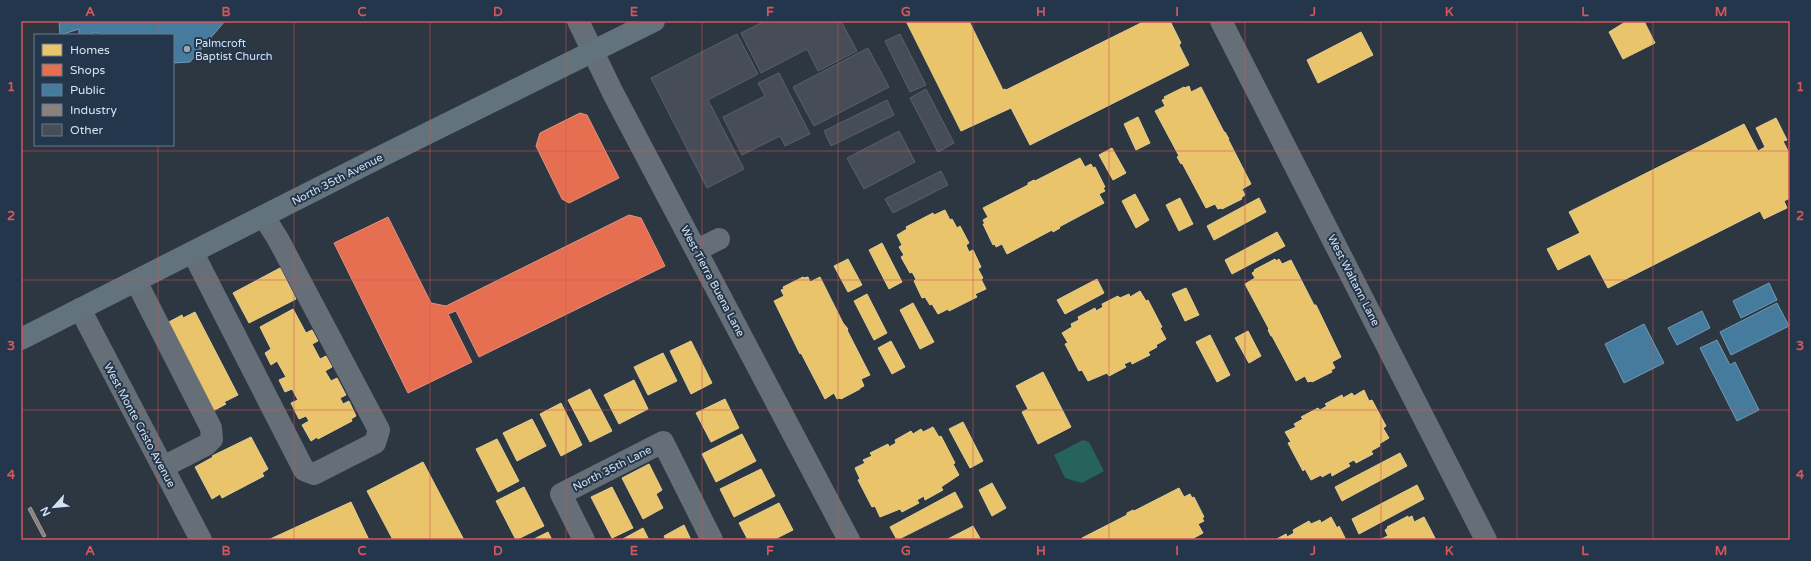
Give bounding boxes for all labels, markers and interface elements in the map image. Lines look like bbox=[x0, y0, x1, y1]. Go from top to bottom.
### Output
text: A bbox=[85, 4, 95, 20]
text: B bbox=[221, 4, 231, 20]
text: C bbox=[357, 4, 367, 20]
text: D bbox=[493, 4, 503, 20]
text: E bbox=[630, 4, 638, 20]
text: F bbox=[766, 4, 774, 20]
text: G bbox=[901, 4, 911, 20]
text: H bbox=[1036, 4, 1046, 20]
text: I bbox=[1175, 4, 1179, 20]
text: J bbox=[1309, 4, 1316, 20]
text: K bbox=[1445, 4, 1454, 20]
text: L bbox=[1581, 4, 1589, 20]
text: M bbox=[1715, 4, 1727, 20]
legend bbox=[34, 34, 174, 146]
place label: Palmcroft Baptist Church bbox=[195, 37, 273, 63]
text: Homes bbox=[70, 43, 110, 57]
marker: Palmcroft Baptist Church bbox=[182, 44, 192, 54]
text: Shops bbox=[70, 63, 105, 77]
text: 1 bbox=[7, 79, 15, 95]
text: 1 bbox=[1796, 79, 1804, 95]
text: Public bbox=[70, 83, 105, 97]
text: Industry bbox=[70, 103, 117, 117]
text: Other bbox=[70, 123, 103, 137]
street label: North 35th Avenue bbox=[290, 151, 385, 208]
text: 2 bbox=[7, 208, 15, 224]
text: 2 bbox=[1796, 208, 1804, 224]
street label: West Tierra Buena Lane bbox=[678, 224, 747, 339]
street label: West Waltann Lane bbox=[1325, 232, 1382, 328]
text: 3 bbox=[7, 338, 15, 354]
text: 3 bbox=[1796, 338, 1804, 354]
street label: West Monte Cristo Avenue bbox=[101, 361, 178, 490]
street label: North 35th Lane bbox=[571, 443, 654, 494]
text: 4 bbox=[7, 467, 16, 483]
text: 4 bbox=[1796, 467, 1805, 483]
north arrow bbox=[34, 487, 74, 527]
text: N bbox=[38, 504, 53, 518]
text: A bbox=[85, 543, 95, 559]
text: B bbox=[221, 543, 231, 559]
text: C bbox=[357, 543, 367, 559]
text: D bbox=[493, 543, 503, 559]
text: E bbox=[630, 543, 638, 559]
text: F bbox=[766, 543, 774, 559]
text: G bbox=[901, 543, 911, 559]
text: H bbox=[1036, 543, 1046, 559]
text: I bbox=[1175, 543, 1179, 559]
text: J bbox=[1309, 543, 1316, 559]
text: K bbox=[1445, 543, 1454, 559]
text: L bbox=[1581, 543, 1589, 559]
text: M bbox=[1715, 543, 1727, 559]

